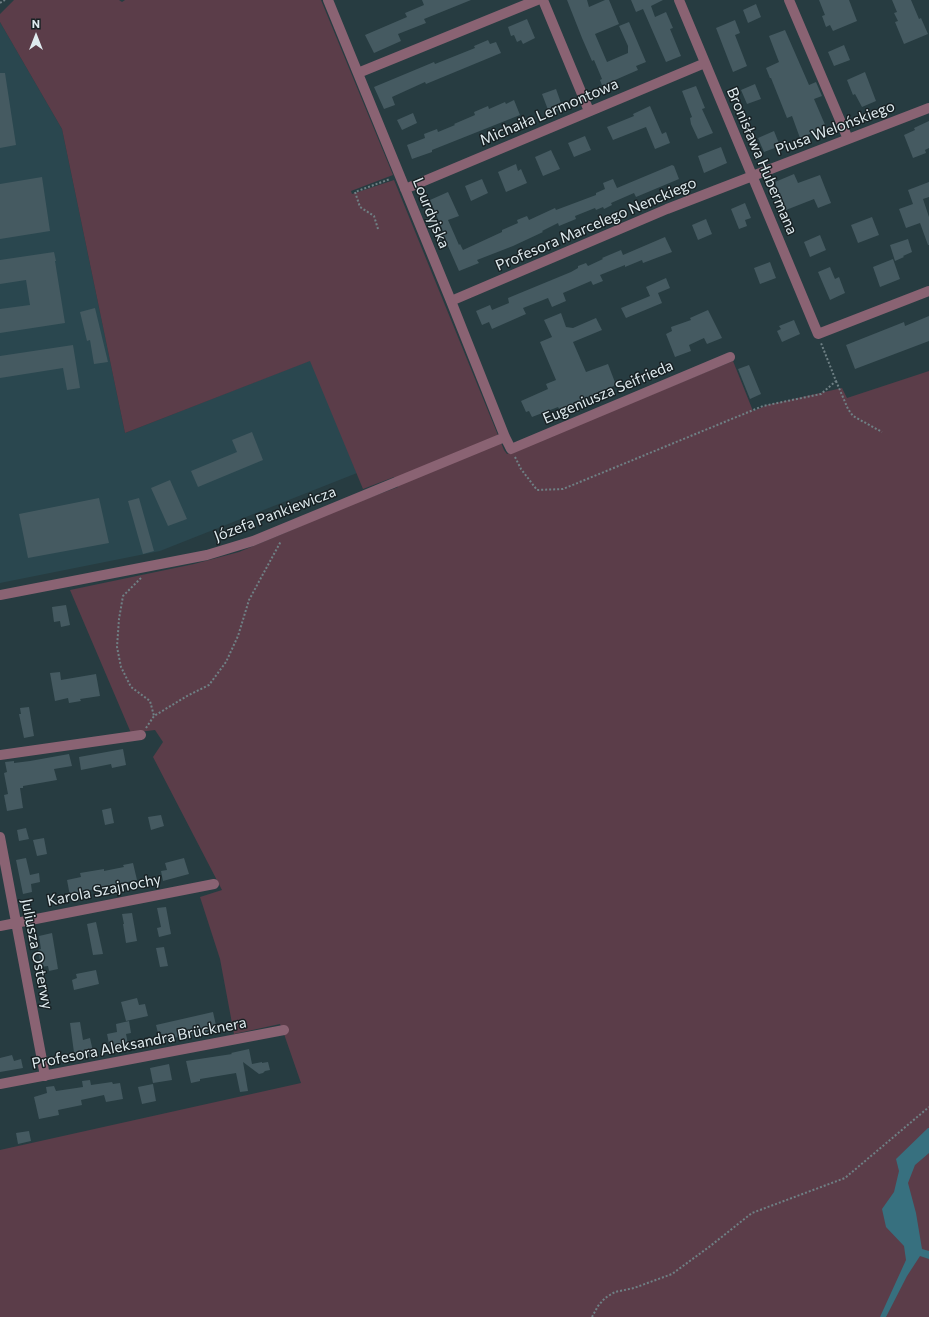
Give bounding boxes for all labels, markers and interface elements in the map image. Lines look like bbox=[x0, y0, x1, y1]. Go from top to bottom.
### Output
north arrow bbox=[16, 16, 56, 56]
text: N bbox=[32, 17, 40, 30]
street label: Michaiła Lermontowa bbox=[477, 75, 621, 149]
street label: Bronisława Hubermana bbox=[723, 85, 801, 237]
street label: Piusa Welońskiego bbox=[773, 97, 897, 159]
street label: Profesora Marcelego Nenckiego bbox=[493, 173, 699, 275]
street label: Lourdyjska bbox=[409, 175, 453, 251]
street label: Eugeniusza Seifrieda bbox=[540, 356, 676, 428]
street label: Józefa Pankiewicza bbox=[211, 482, 339, 546]
street label: Karola Szajnochy bbox=[45, 870, 163, 910]
street label: Juliusza Osterwy bbox=[17, 897, 57, 1011]
street label: Profesora Aleksandra Brücknera bbox=[30, 1013, 248, 1073]

